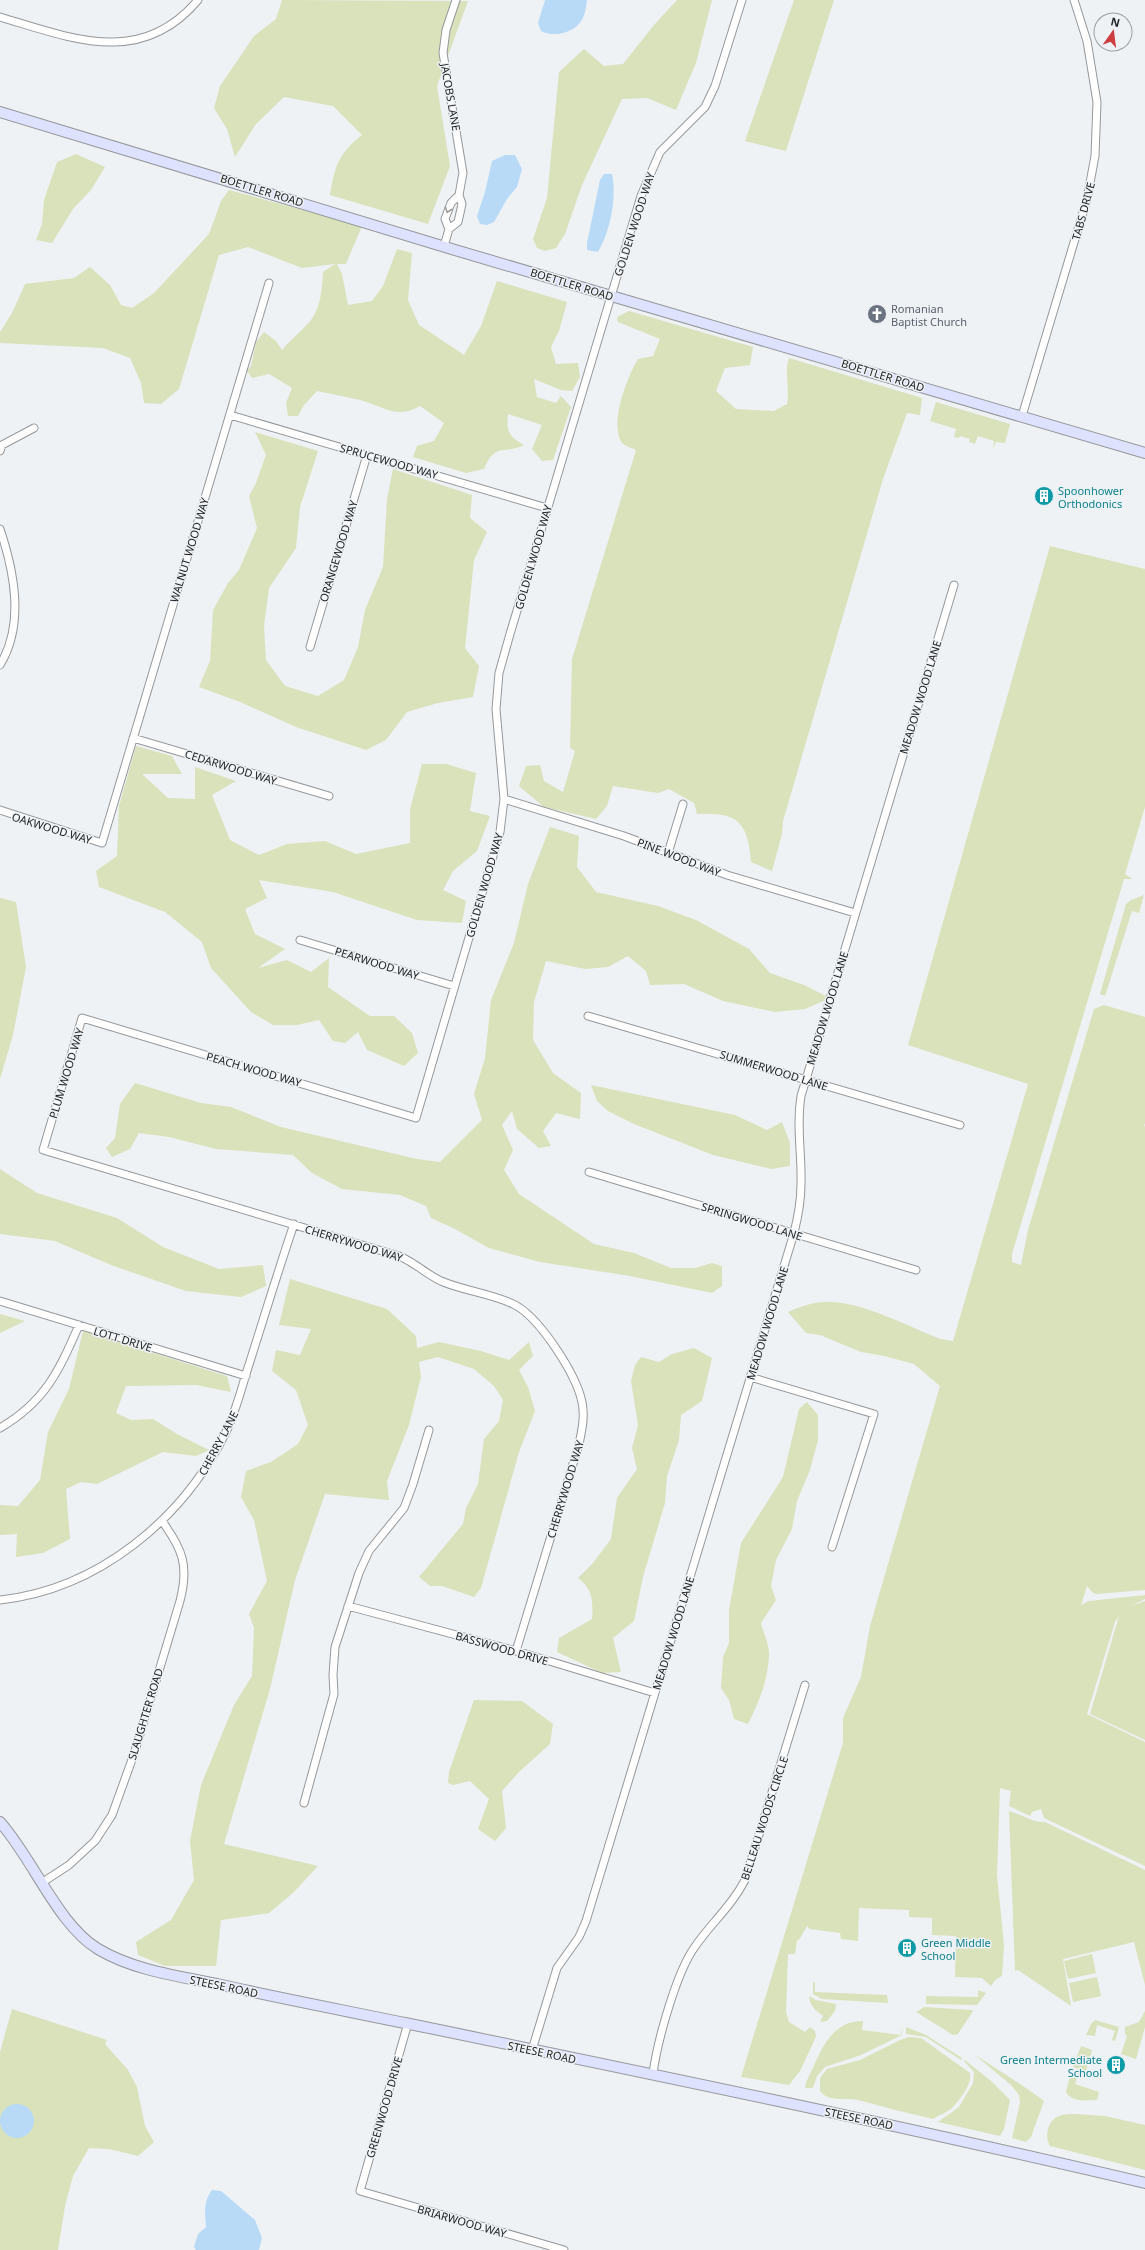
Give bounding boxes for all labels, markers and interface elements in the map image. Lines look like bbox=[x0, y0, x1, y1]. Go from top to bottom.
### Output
north arrow bbox=[1093, 12, 1133, 52]
text: N bbox=[1109, 13, 1122, 30]
street label: JACOBS LANE bbox=[437, 61, 464, 132]
street label: GOLDEN WOOD WAY bbox=[610, 169, 658, 278]
street label: BOETTLER ROAD bbox=[219, 170, 305, 210]
street label: TABS DRIVE bbox=[1068, 180, 1098, 242]
one-way arrow bbox=[445, 207, 453, 214]
street label: BOETTLER ROAD bbox=[529, 264, 615, 304]
place label: Romanian Baptist Church bbox=[891, 301, 967, 329]
church icon: Romanian Baptist Church bbox=[866, 303, 888, 325]
street label: BOETTLER ROAD bbox=[840, 355, 926, 395]
street label: SPRUCEWOOD WAY bbox=[338, 440, 440, 482]
place label: Spoonhower Orthodonics bbox=[1058, 483, 1124, 511]
building icon: Spoonhower Orthodonics bbox=[1033, 485, 1055, 507]
street label: WALNUT WOOD WAY bbox=[166, 495, 212, 604]
street label: ORANGEWOOD WAY bbox=[315, 498, 361, 604]
street label: GOLDEN WOOD WAY bbox=[511, 502, 555, 611]
street label: MEADOW WOOD LANE bbox=[896, 638, 944, 756]
street label: CEDARWOOD WAY bbox=[183, 746, 280, 788]
street label: OAKWOOD WAY bbox=[10, 809, 95, 847]
street label: GOLDEN WOOD WAY bbox=[462, 830, 506, 939]
street label: PINE WOOD WAY bbox=[635, 834, 724, 880]
street label: PEARWOOD WAY bbox=[333, 943, 422, 983]
street label: MEADOW WOOD LANE bbox=[803, 949, 851, 1067]
street label: PLUM WOOD WAY bbox=[45, 1025, 87, 1120]
street label: SUMMERWOOD LANE bbox=[718, 1046, 830, 1094]
street label: PEACH WOOD WAY bbox=[205, 1048, 304, 1090]
street label: SPRINGWOOD LANE bbox=[700, 1198, 804, 1244]
street label: CHERRYWOOD WAY bbox=[303, 1221, 406, 1265]
street label: MEADOW WOOD LANE bbox=[743, 1264, 791, 1382]
street label: LOTT DRIVE bbox=[92, 1323, 154, 1355]
street label: CHERRY LANE bbox=[195, 1408, 241, 1478]
street label: CHERRYWOOD WAY bbox=[543, 1437, 587, 1540]
street label: MEADOW WOOD LANE bbox=[649, 1574, 697, 1692]
street label: BASSWOOD DRIVE bbox=[454, 1628, 550, 1668]
street label: SLAUGHTER ROAD bbox=[124, 1666, 166, 1762]
street label: BELLEAU WOODS CIRCLE bbox=[737, 1754, 791, 1882]
place label: Green Middle School bbox=[921, 1935, 991, 1963]
building icon: Green Middle School bbox=[896, 1937, 918, 1959]
street label: STEESE ROAD bbox=[188, 1971, 260, 2001]
street label: STEESE ROAD bbox=[506, 2037, 578, 2067]
place label: Green Intermediate School bbox=[1000, 2052, 1102, 2080]
street label: GREENWOOD DRIVE bbox=[362, 2054, 406, 2160]
building icon: Green Intermediate School bbox=[1105, 2054, 1127, 2076]
street label: STEESE ROAD bbox=[823, 2103, 895, 2133]
street label: BRIARWOOD WAY bbox=[416, 2201, 509, 2241]

